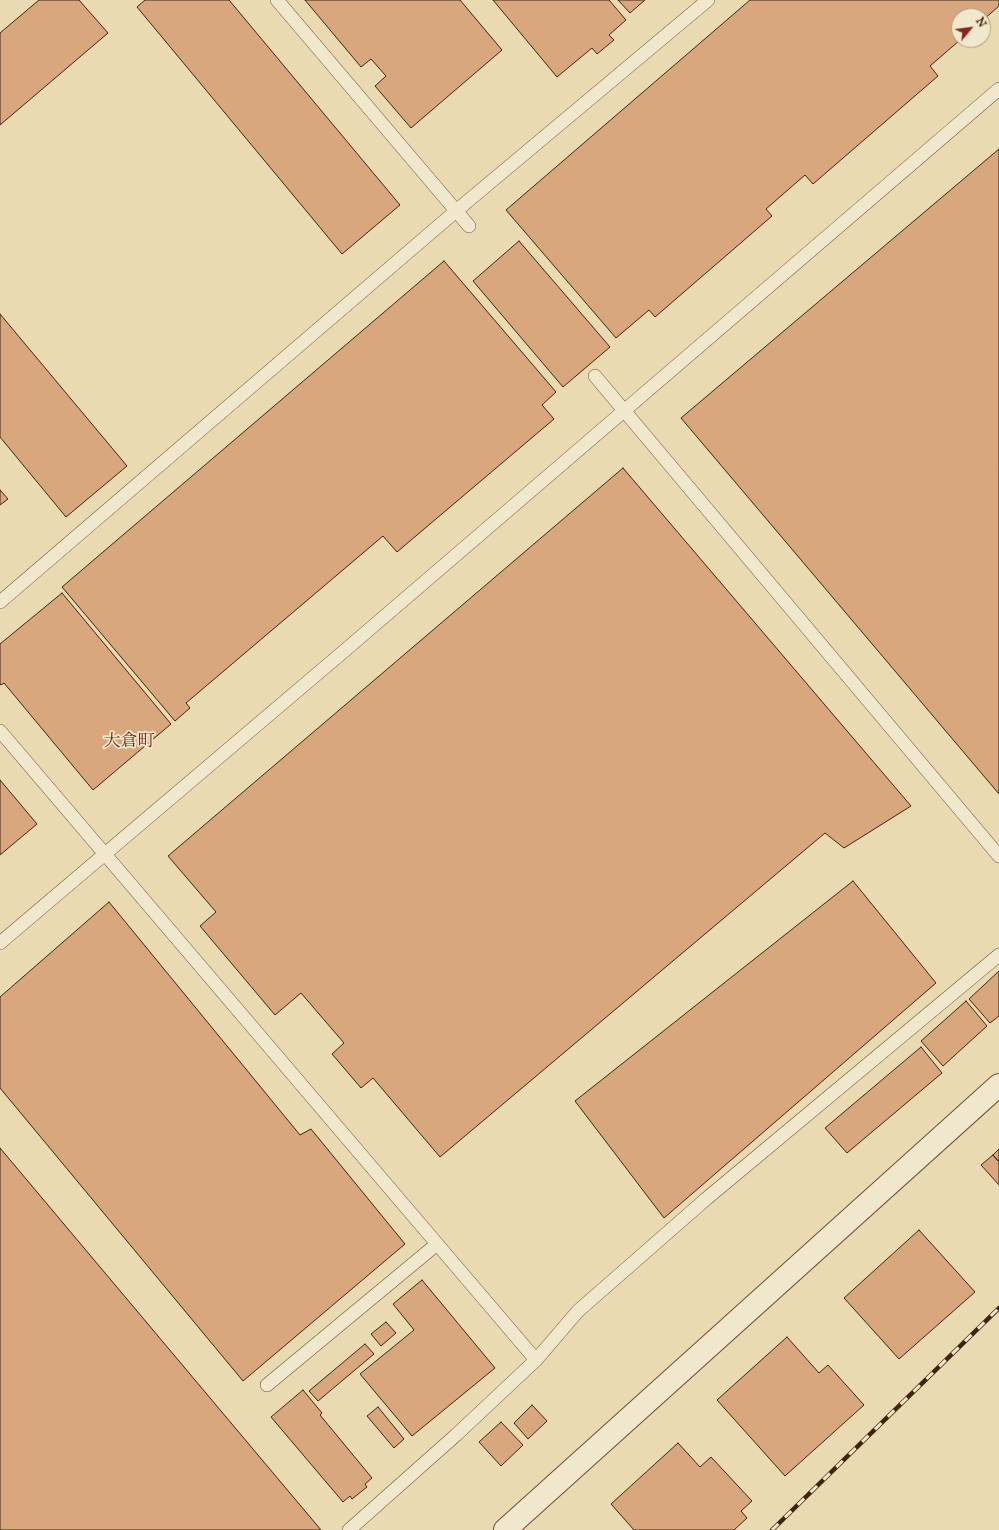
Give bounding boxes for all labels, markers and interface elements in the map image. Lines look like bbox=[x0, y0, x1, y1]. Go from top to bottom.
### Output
north arrow bbox=[951, 8, 991, 48]
text: N bbox=[973, 15, 989, 30]
district label: 大倉町 bbox=[104, 732, 154, 752]

